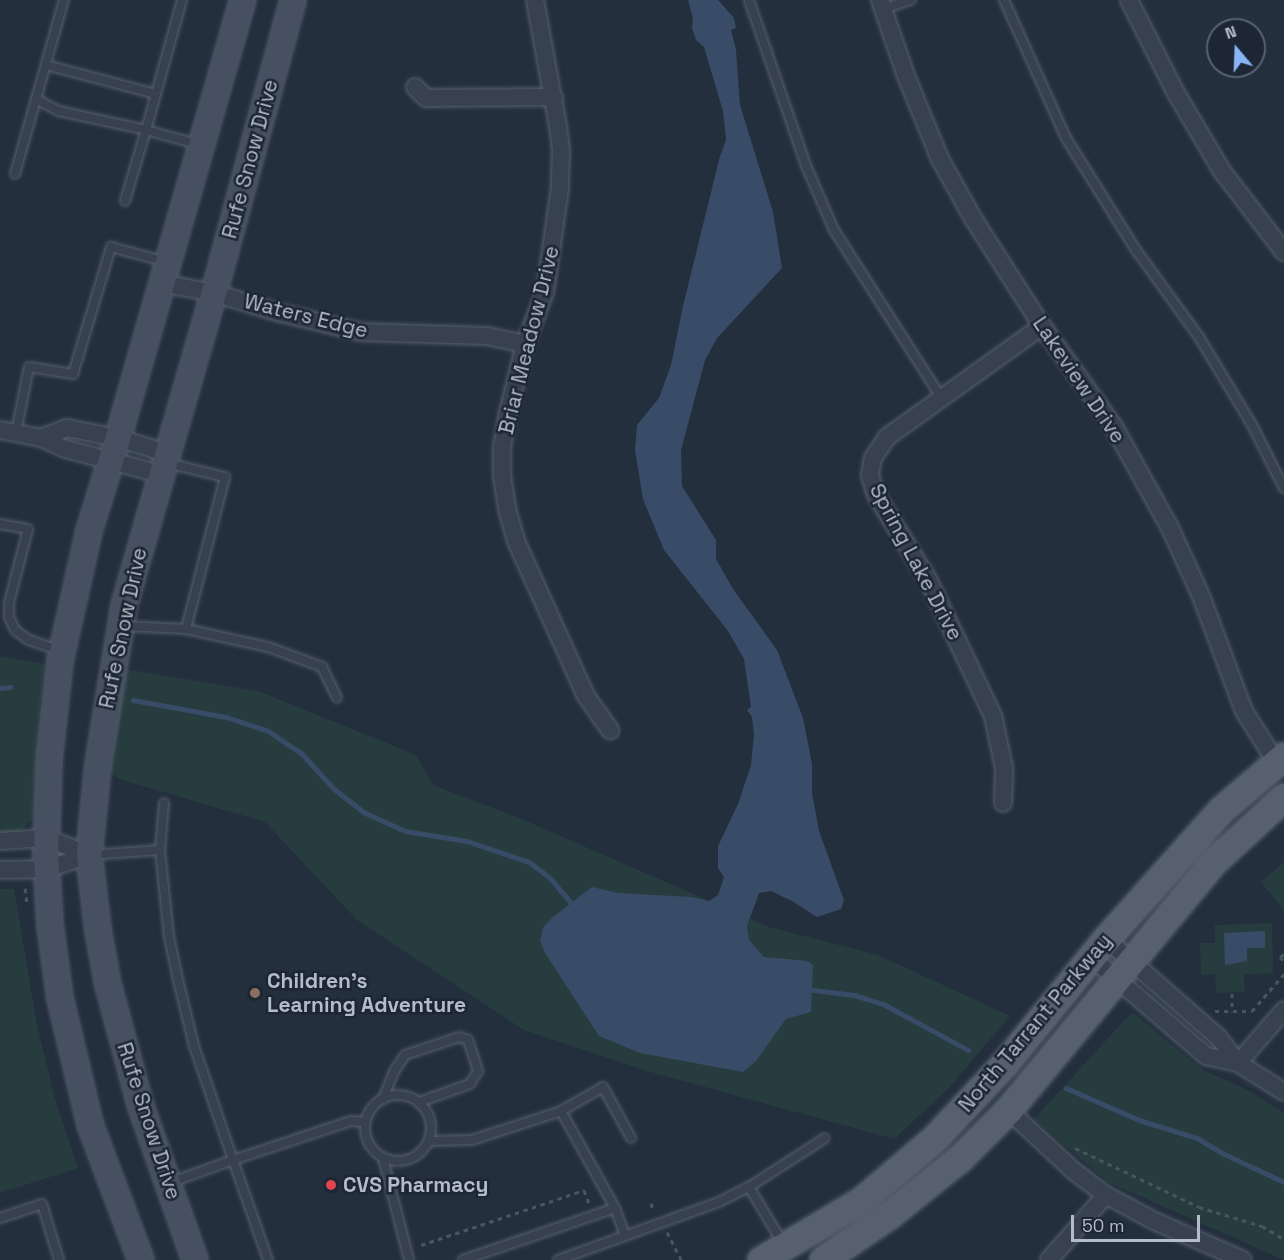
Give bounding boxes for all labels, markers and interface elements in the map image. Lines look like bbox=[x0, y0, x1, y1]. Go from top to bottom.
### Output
north arrow bbox=[1206, 18, 1266, 78]
text: N bbox=[1222, 21, 1239, 44]
street label: Rufe Snow Drive bbox=[217, 77, 283, 241]
street label: Briar Meadow Drive bbox=[493, 243, 565, 437]
street label: Waters Edge bbox=[241, 288, 371, 344]
street label: Lakeview Drive bbox=[1027, 312, 1131, 448]
street label: Spring Lake Drive bbox=[864, 479, 968, 645]
street label: Rufe Snow Drive bbox=[94, 545, 152, 711]
street label: North Tarrant Parkway bbox=[953, 929, 1117, 1117]
place label: Children's Learning Adventure bbox=[267, 968, 466, 1018]
marker: Children's Learning Adventure bbox=[248, 986, 262, 1000]
street label: Rufe Snow Drive bbox=[112, 1039, 186, 1203]
place label: CVS Pharmacy bbox=[343, 1172, 488, 1198]
marker: CVS Pharmacy bbox=[324, 1178, 338, 1192]
scale bar bbox=[1074, 1203, 1203, 1241]
text: 50 m bbox=[1082, 1214, 1124, 1237]

